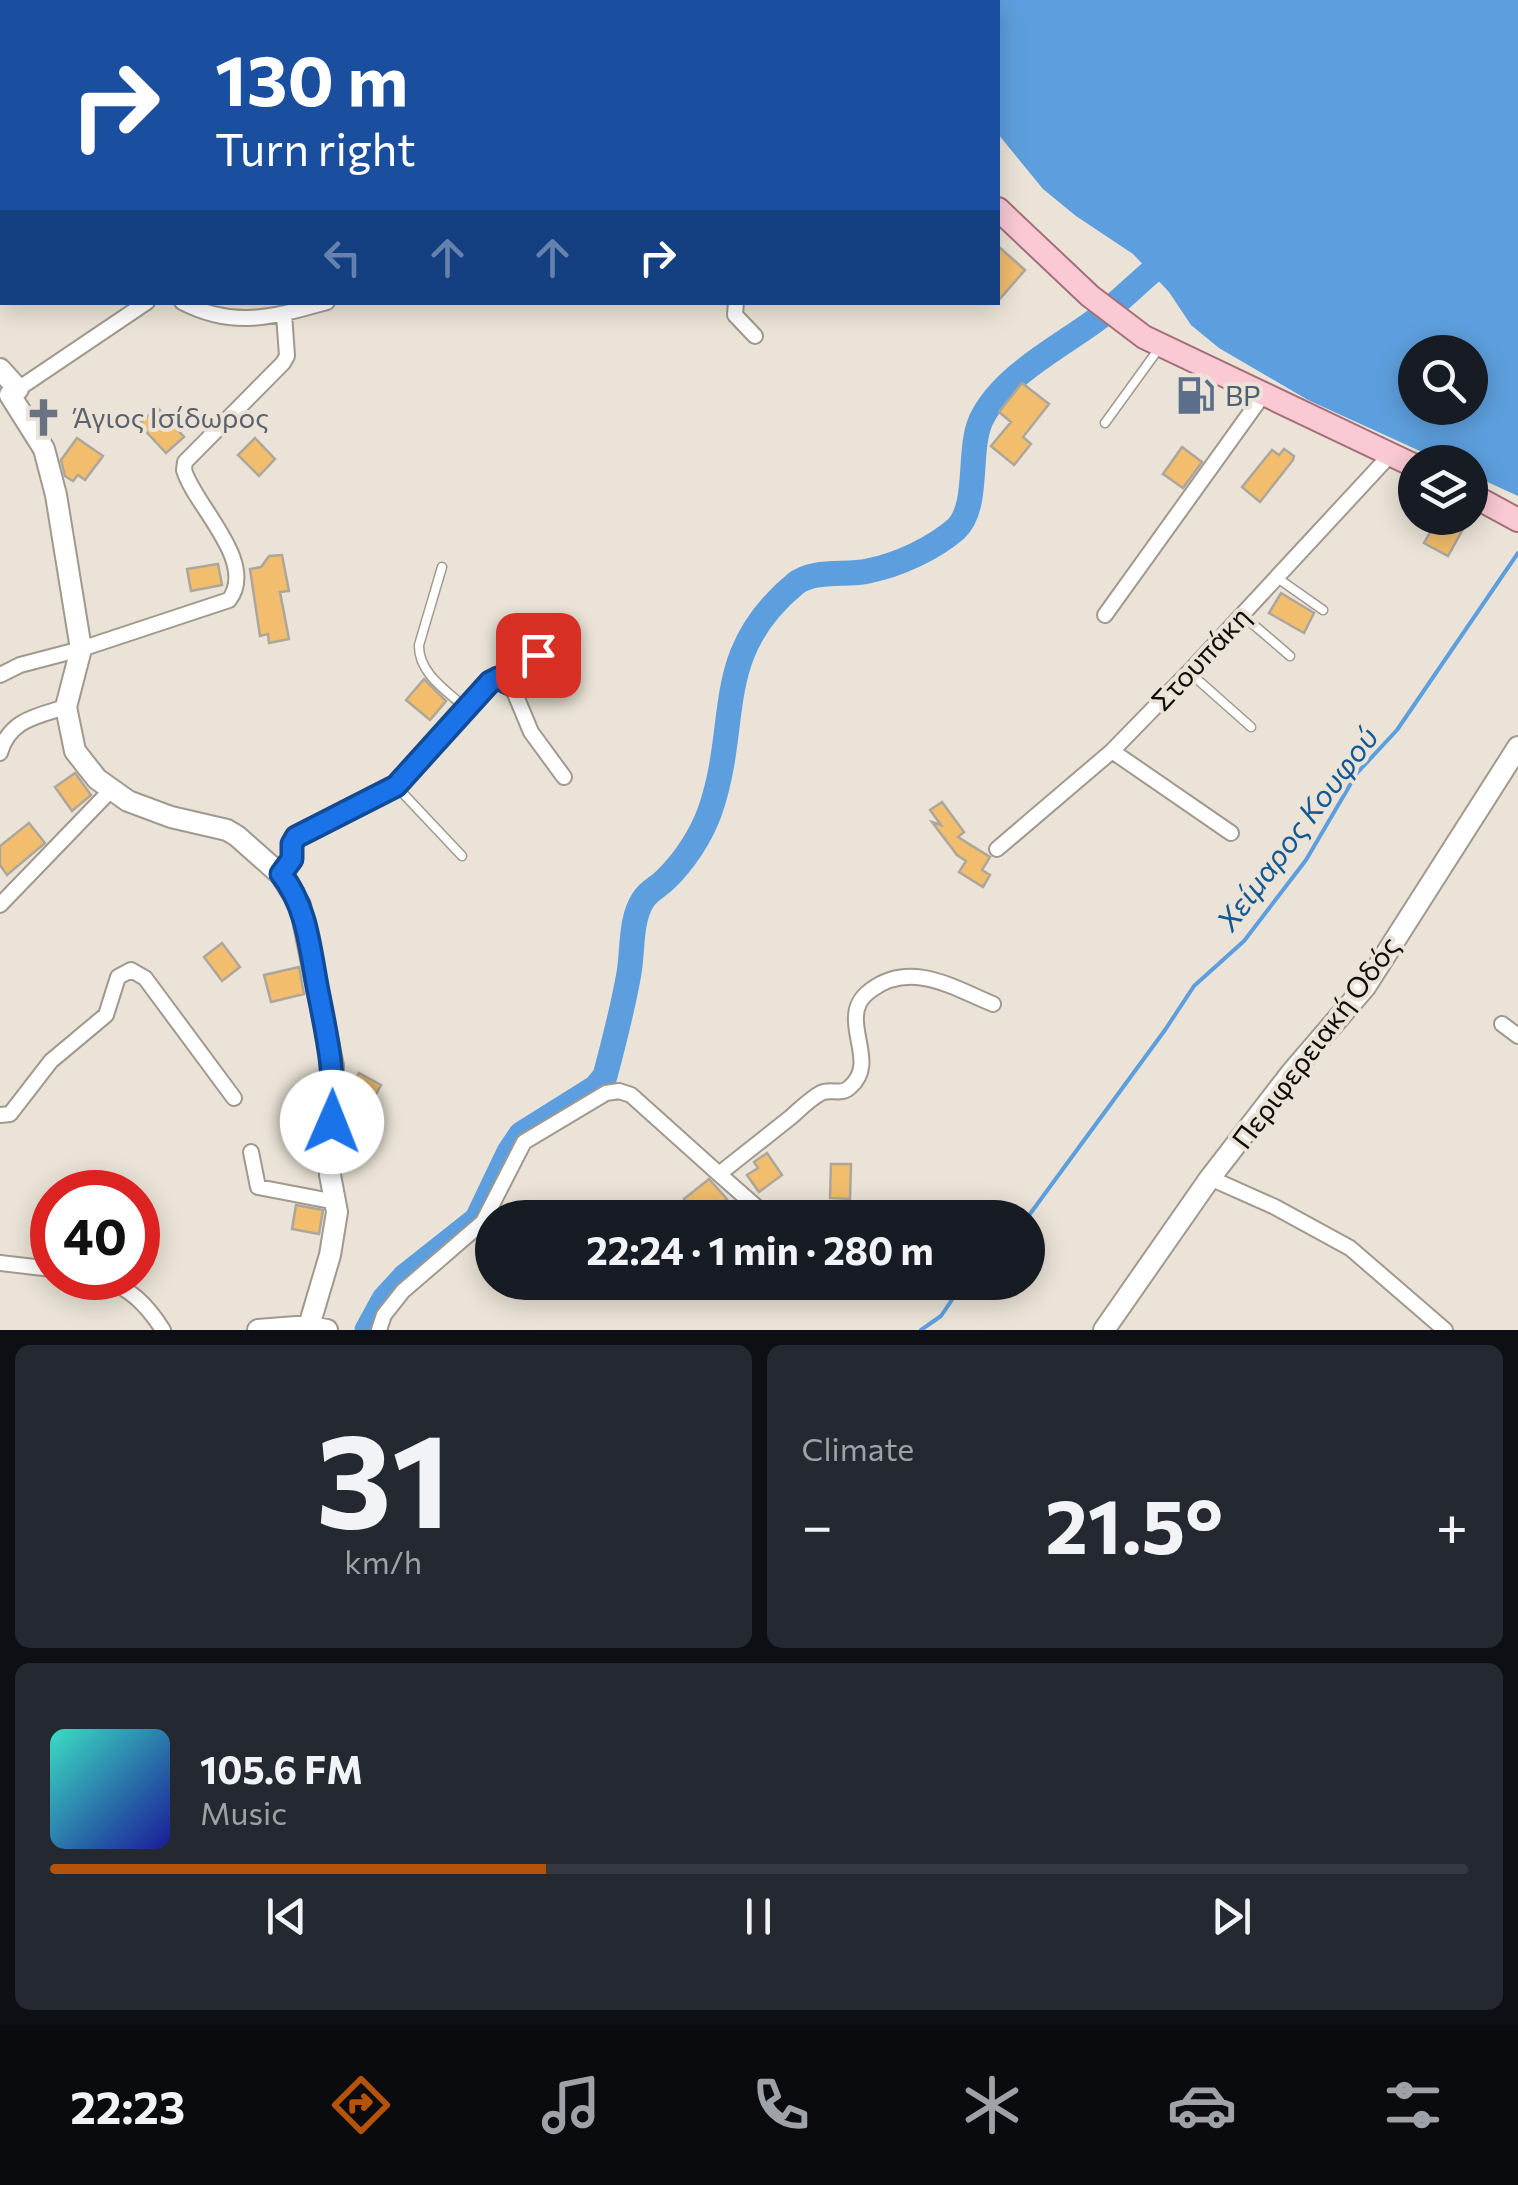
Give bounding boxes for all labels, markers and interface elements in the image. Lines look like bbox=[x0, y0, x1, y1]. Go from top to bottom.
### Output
text: 130 m bbox=[215, 35, 408, 120]
icon: right bbox=[50, 40, 180, 170]
text: Turn right bbox=[215, 120, 416, 175]
icon: left bbox=[315, 230, 370, 285]
icon: ahead bbox=[420, 230, 475, 285]
icon: ahead bbox=[525, 230, 580, 285]
icon: right bbox=[630, 230, 685, 285]
map controls bbox=[1398, 335, 1488, 535]
button: search bbox=[1398, 335, 1488, 425]
fuel station icon: BP bbox=[1174, 374, 1216, 416]
place label: BP bbox=[1225, 378, 1261, 412]
church icon: Άγιος Ισίδωρος bbox=[22, 396, 64, 438]
place label: Άγιος Ισίδωρος bbox=[72, 400, 269, 434]
button: layers bbox=[1398, 445, 1488, 535]
street label: Στουπάκη bbox=[1144, 599, 1256, 717]
pin bbox=[496, 613, 581, 698]
icon: arrive bbox=[511, 628, 566, 683]
water label: Χείμαρος Κουφού bbox=[1207, 719, 1385, 938]
street label: Περιφερειακή Οδός bbox=[1224, 929, 1406, 1155]
position arrow bbox=[280, 1070, 384, 1174]
speed limit sign: 40 bbox=[30, 1170, 160, 1300]
text: 22:24 · 1 min · 280 m bbox=[586, 1226, 934, 1273]
text: 31 bbox=[316, 1396, 451, 1555]
text: Climate bbox=[802, 1428, 914, 1468]
text: 21.5° bbox=[1045, 1478, 1223, 1569]
text: − bbox=[802, 1490, 833, 1557]
text: + bbox=[1436, 1490, 1468, 1557]
text: km/h bbox=[344, 1541, 422, 1581]
text: 105.6 FM bbox=[200, 1745, 363, 1792]
text: Music bbox=[200, 1792, 287, 1832]
icon: previous bbox=[259, 1889, 314, 1944]
icon: pause bbox=[731, 1889, 786, 1944]
icon: next bbox=[1204, 1889, 1259, 1944]
icon: directions bbox=[326, 2070, 396, 2140]
icon: music bbox=[536, 2070, 606, 2140]
icon: phone bbox=[746, 2070, 816, 2140]
icon: climate bbox=[957, 2070, 1027, 2140]
icon: car bbox=[1167, 2070, 1237, 2140]
icon: filters bbox=[1378, 2070, 1448, 2140]
text: 22:23 bbox=[70, 2078, 185, 2133]

